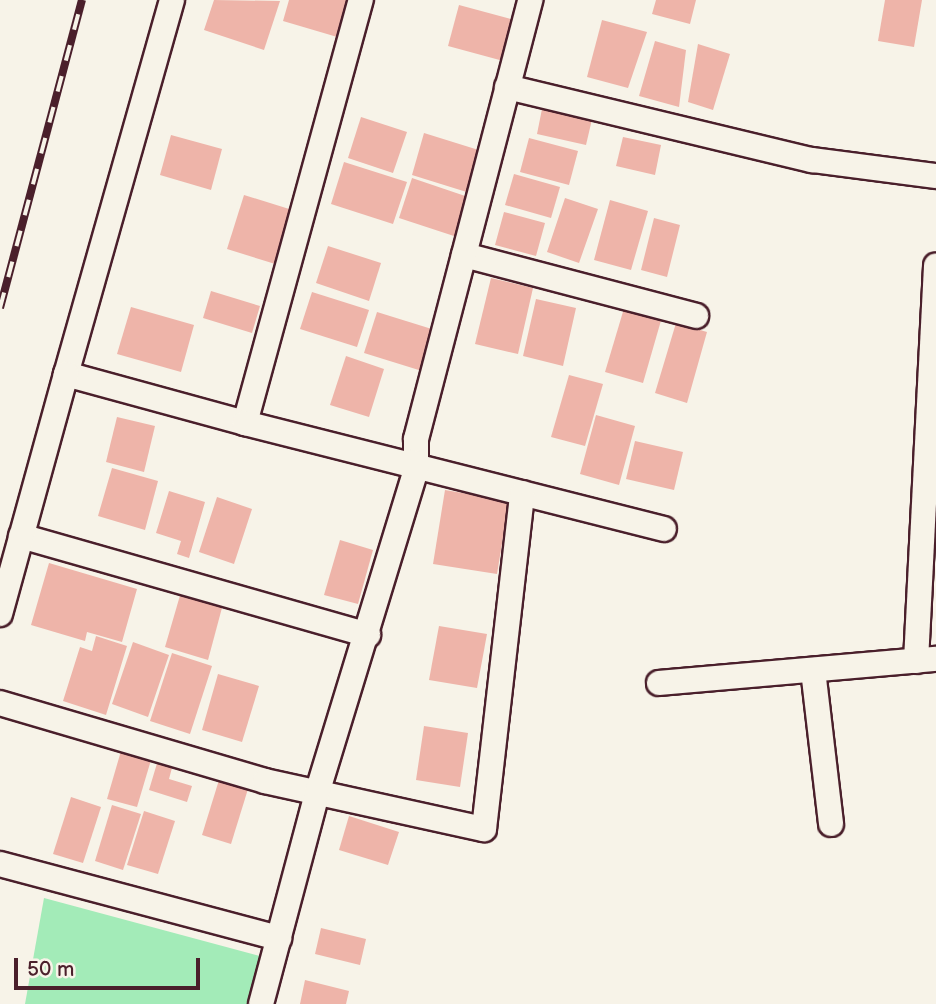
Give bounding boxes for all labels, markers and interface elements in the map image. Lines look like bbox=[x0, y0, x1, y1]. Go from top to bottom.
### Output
scale bar bbox=[18, 944, 203, 988]
text: 50 m bbox=[27, 957, 74, 982]

